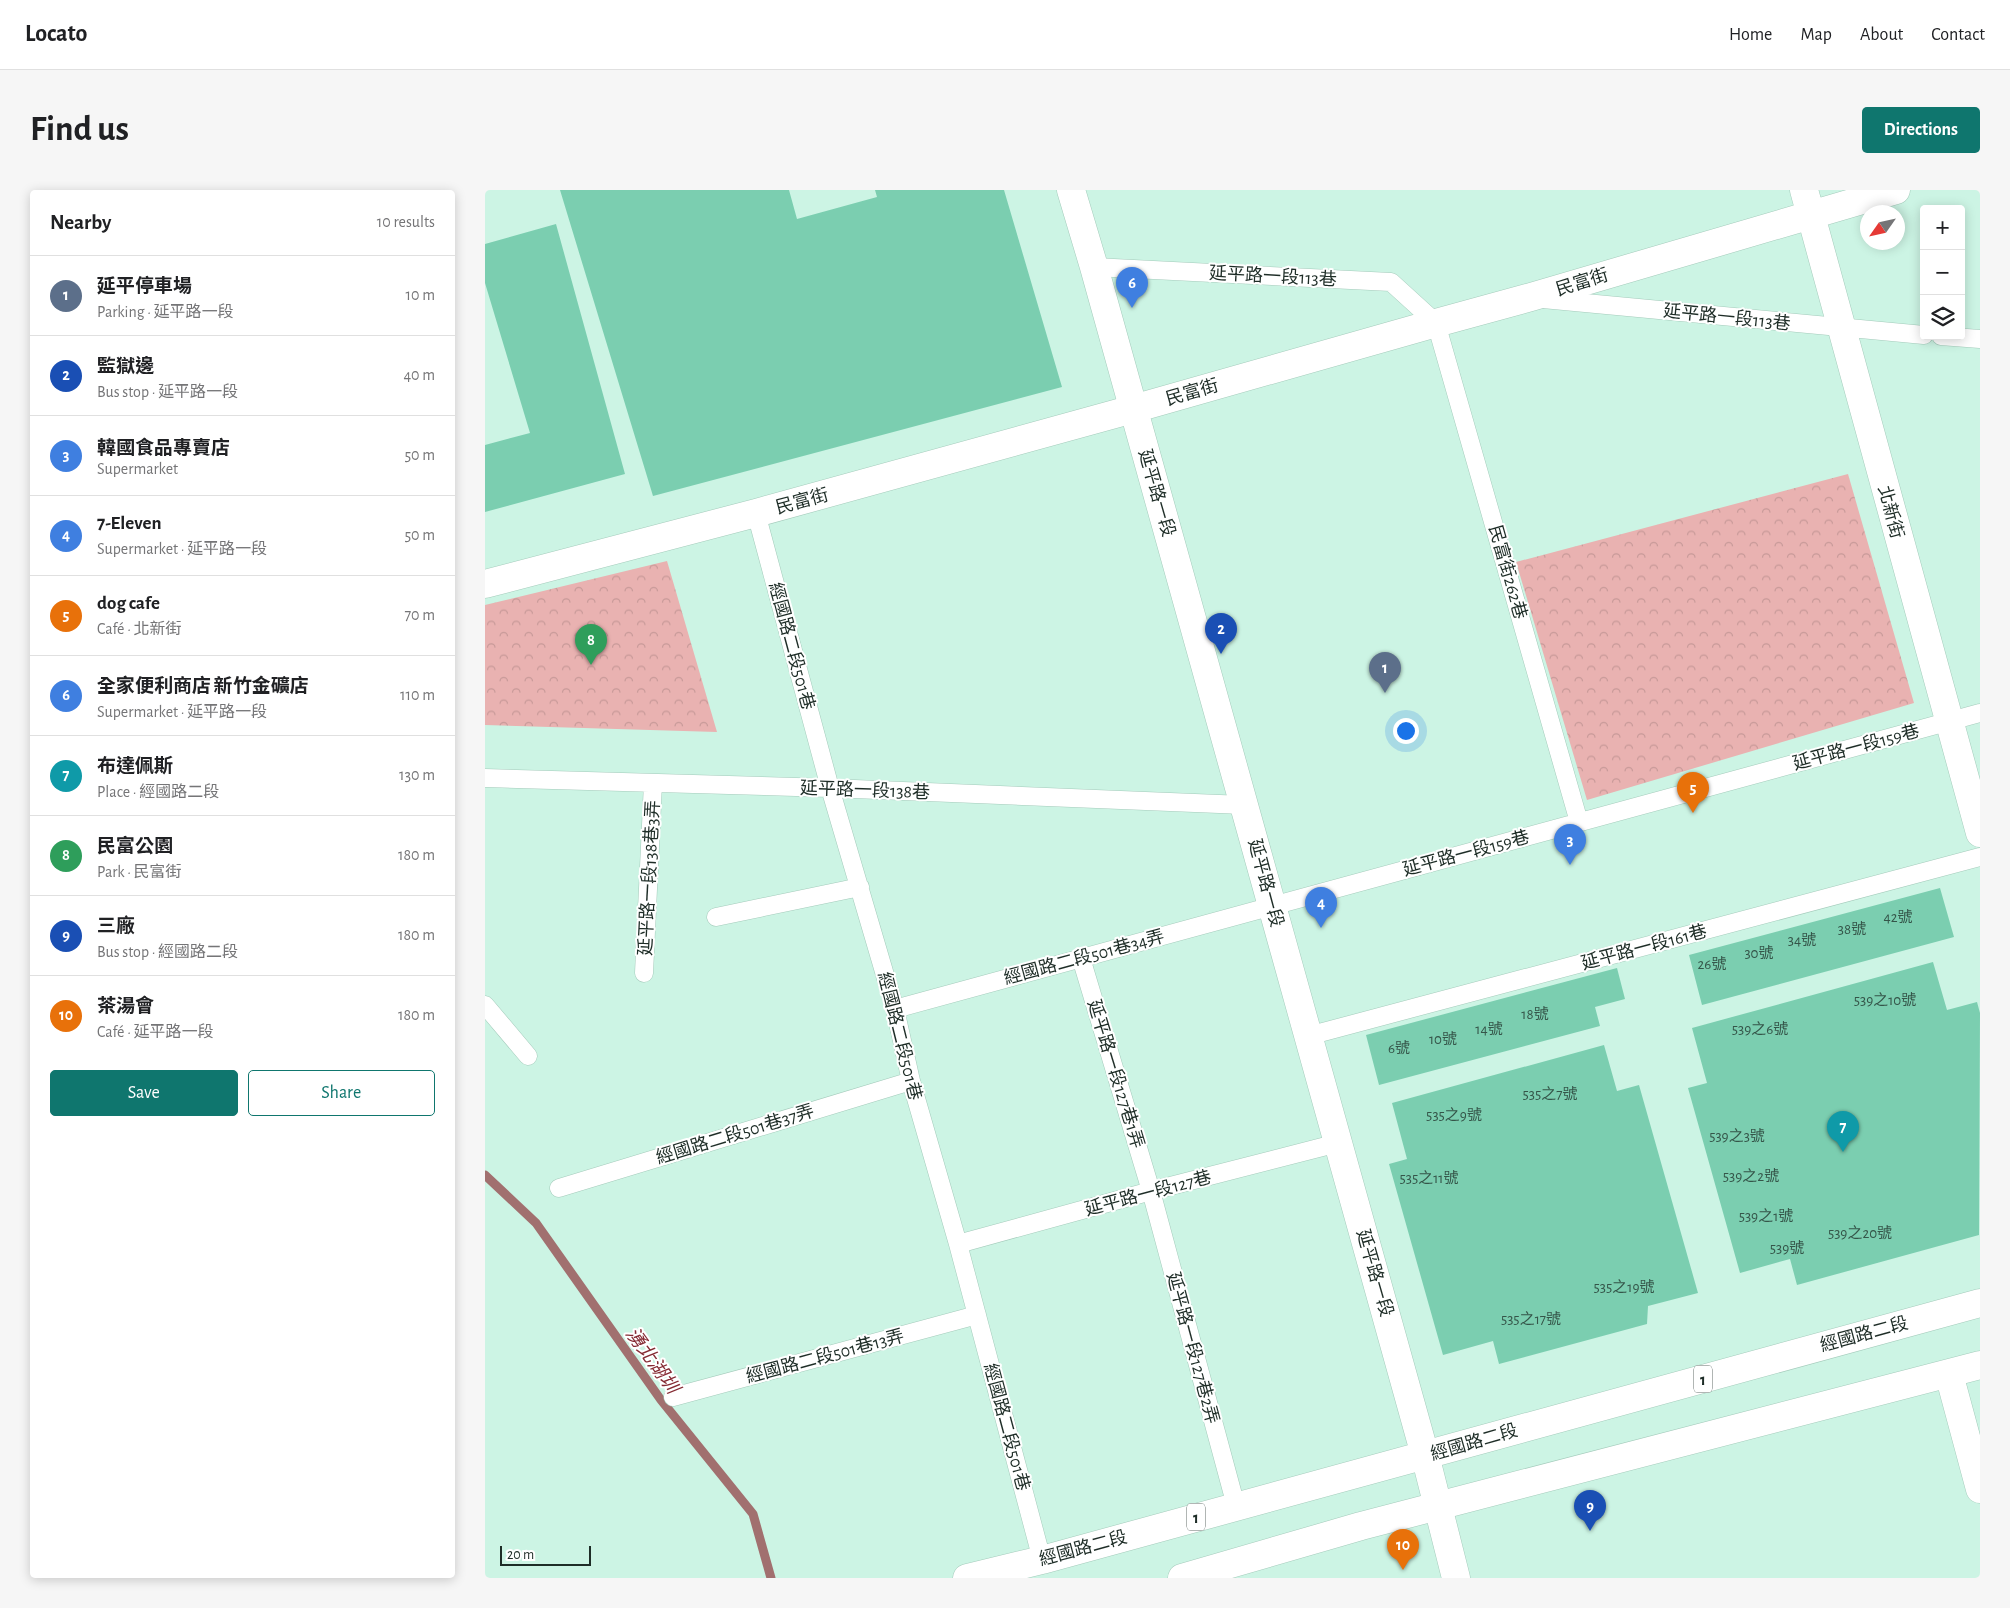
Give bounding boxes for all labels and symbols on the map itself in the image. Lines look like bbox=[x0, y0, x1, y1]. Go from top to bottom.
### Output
north arrow bbox=[1860, 205, 1905, 250]
street label: 延平路一段113巷 bbox=[1209, 263, 1337, 289]
street label: 民富街 bbox=[1553, 265, 1611, 299]
pin: 6 bbox=[1116, 267, 1148, 308]
street label: 延平路一段113巷 bbox=[1662, 300, 1792, 334]
street label: 民富街 bbox=[1163, 375, 1221, 409]
street label: 延平路一段 bbox=[1135, 447, 1179, 539]
street label: 北新街 bbox=[1874, 483, 1908, 541]
street label: 民富街 bbox=[773, 484, 831, 518]
street label: 民富街262巷 bbox=[1485, 523, 1531, 621]
street label: 經國路二段501巷 bbox=[765, 580, 819, 712]
pin: 2 bbox=[1205, 613, 1237, 654]
pin: 8 bbox=[575, 624, 607, 665]
pin: 1 bbox=[1369, 652, 1401, 693]
your location bbox=[1393, 718, 1419, 744]
street label: 延平路一段159巷 bbox=[1791, 720, 1921, 774]
pin: 5 bbox=[1677, 772, 1709, 813]
street label: 延平路一段138巷 bbox=[800, 778, 930, 802]
street label: 延平路一段138巷3弄 bbox=[635, 800, 663, 956]
pin: 3 bbox=[1554, 824, 1586, 865]
street label: 延平路一段159巷 bbox=[1401, 826, 1531, 880]
street label: 延平路一段 bbox=[1245, 837, 1287, 929]
pin: 4 bbox=[1305, 887, 1337, 928]
house number: 42號 bbox=[1883, 909, 1913, 925]
street label: 延平路一段161巷 bbox=[1579, 921, 1709, 973]
house number: 38號 bbox=[1838, 921, 1866, 937]
street label: 經國路二段501巷34弄 bbox=[1002, 926, 1166, 988]
house number: 34號 bbox=[1788, 932, 1816, 948]
house number: 30號 bbox=[1744, 945, 1774, 961]
house number: 26號 bbox=[1698, 956, 1726, 972]
street label: 經國路二段501巷 bbox=[874, 970, 926, 1102]
house number: 539之10號 bbox=[1854, 992, 1916, 1008]
street label: 延平路一段127巷1弄 bbox=[1084, 997, 1148, 1151]
house number: 18號 bbox=[1521, 1006, 1549, 1022]
house number: 14號 bbox=[1475, 1021, 1503, 1037]
house number: 539之6號 bbox=[1732, 1021, 1788, 1037]
house number: 10號 bbox=[1429, 1031, 1457, 1047]
house number: 6號 bbox=[1388, 1040, 1410, 1056]
house number: 535之7號 bbox=[1523, 1086, 1577, 1102]
street label: 經國路二段501巷37弄 bbox=[654, 1100, 816, 1168]
house number: 535之9號 bbox=[1426, 1107, 1482, 1123]
pin: 7 bbox=[1827, 1111, 1859, 1152]
house number: 539之3號 bbox=[1709, 1128, 1765, 1144]
street label: 延平路一段127巷 bbox=[1083, 1167, 1213, 1219]
house number: 539之2號 bbox=[1723, 1168, 1779, 1184]
house number: 535之11號 bbox=[1399, 1170, 1459, 1186]
house number: 539之1號 bbox=[1739, 1208, 1793, 1224]
house number: 539之20號 bbox=[1828, 1225, 1892, 1241]
street label: 延平路一段 bbox=[1353, 1227, 1397, 1319]
house number: 539號 bbox=[1770, 1240, 1804, 1256]
street label: 延平路一段127巷2弄 bbox=[1163, 1270, 1223, 1426]
house number: 535之19號 bbox=[1594, 1279, 1654, 1295]
house number: 535之17號 bbox=[1501, 1311, 1561, 1327]
street label: 經國路二段 bbox=[1818, 1313, 1910, 1355]
water label: 湧北湖圳 bbox=[622, 1324, 684, 1400]
street label: 經國路二段501巷13弄 bbox=[744, 1325, 906, 1387]
street label: 經國路二段501巷 bbox=[980, 1361, 1034, 1493]
road number: 1 bbox=[1694, 1366, 1712, 1392]
street label: 經國路二段 bbox=[1428, 1420, 1520, 1464]
pin: 9 bbox=[1574, 1490, 1606, 1531]
road number: 1 bbox=[1187, 1504, 1205, 1530]
street label: 經國路二段 bbox=[1037, 1527, 1129, 1569]
pin: 10 bbox=[1387, 1529, 1419, 1570]
scale bar bbox=[500, 1543, 591, 1566]

